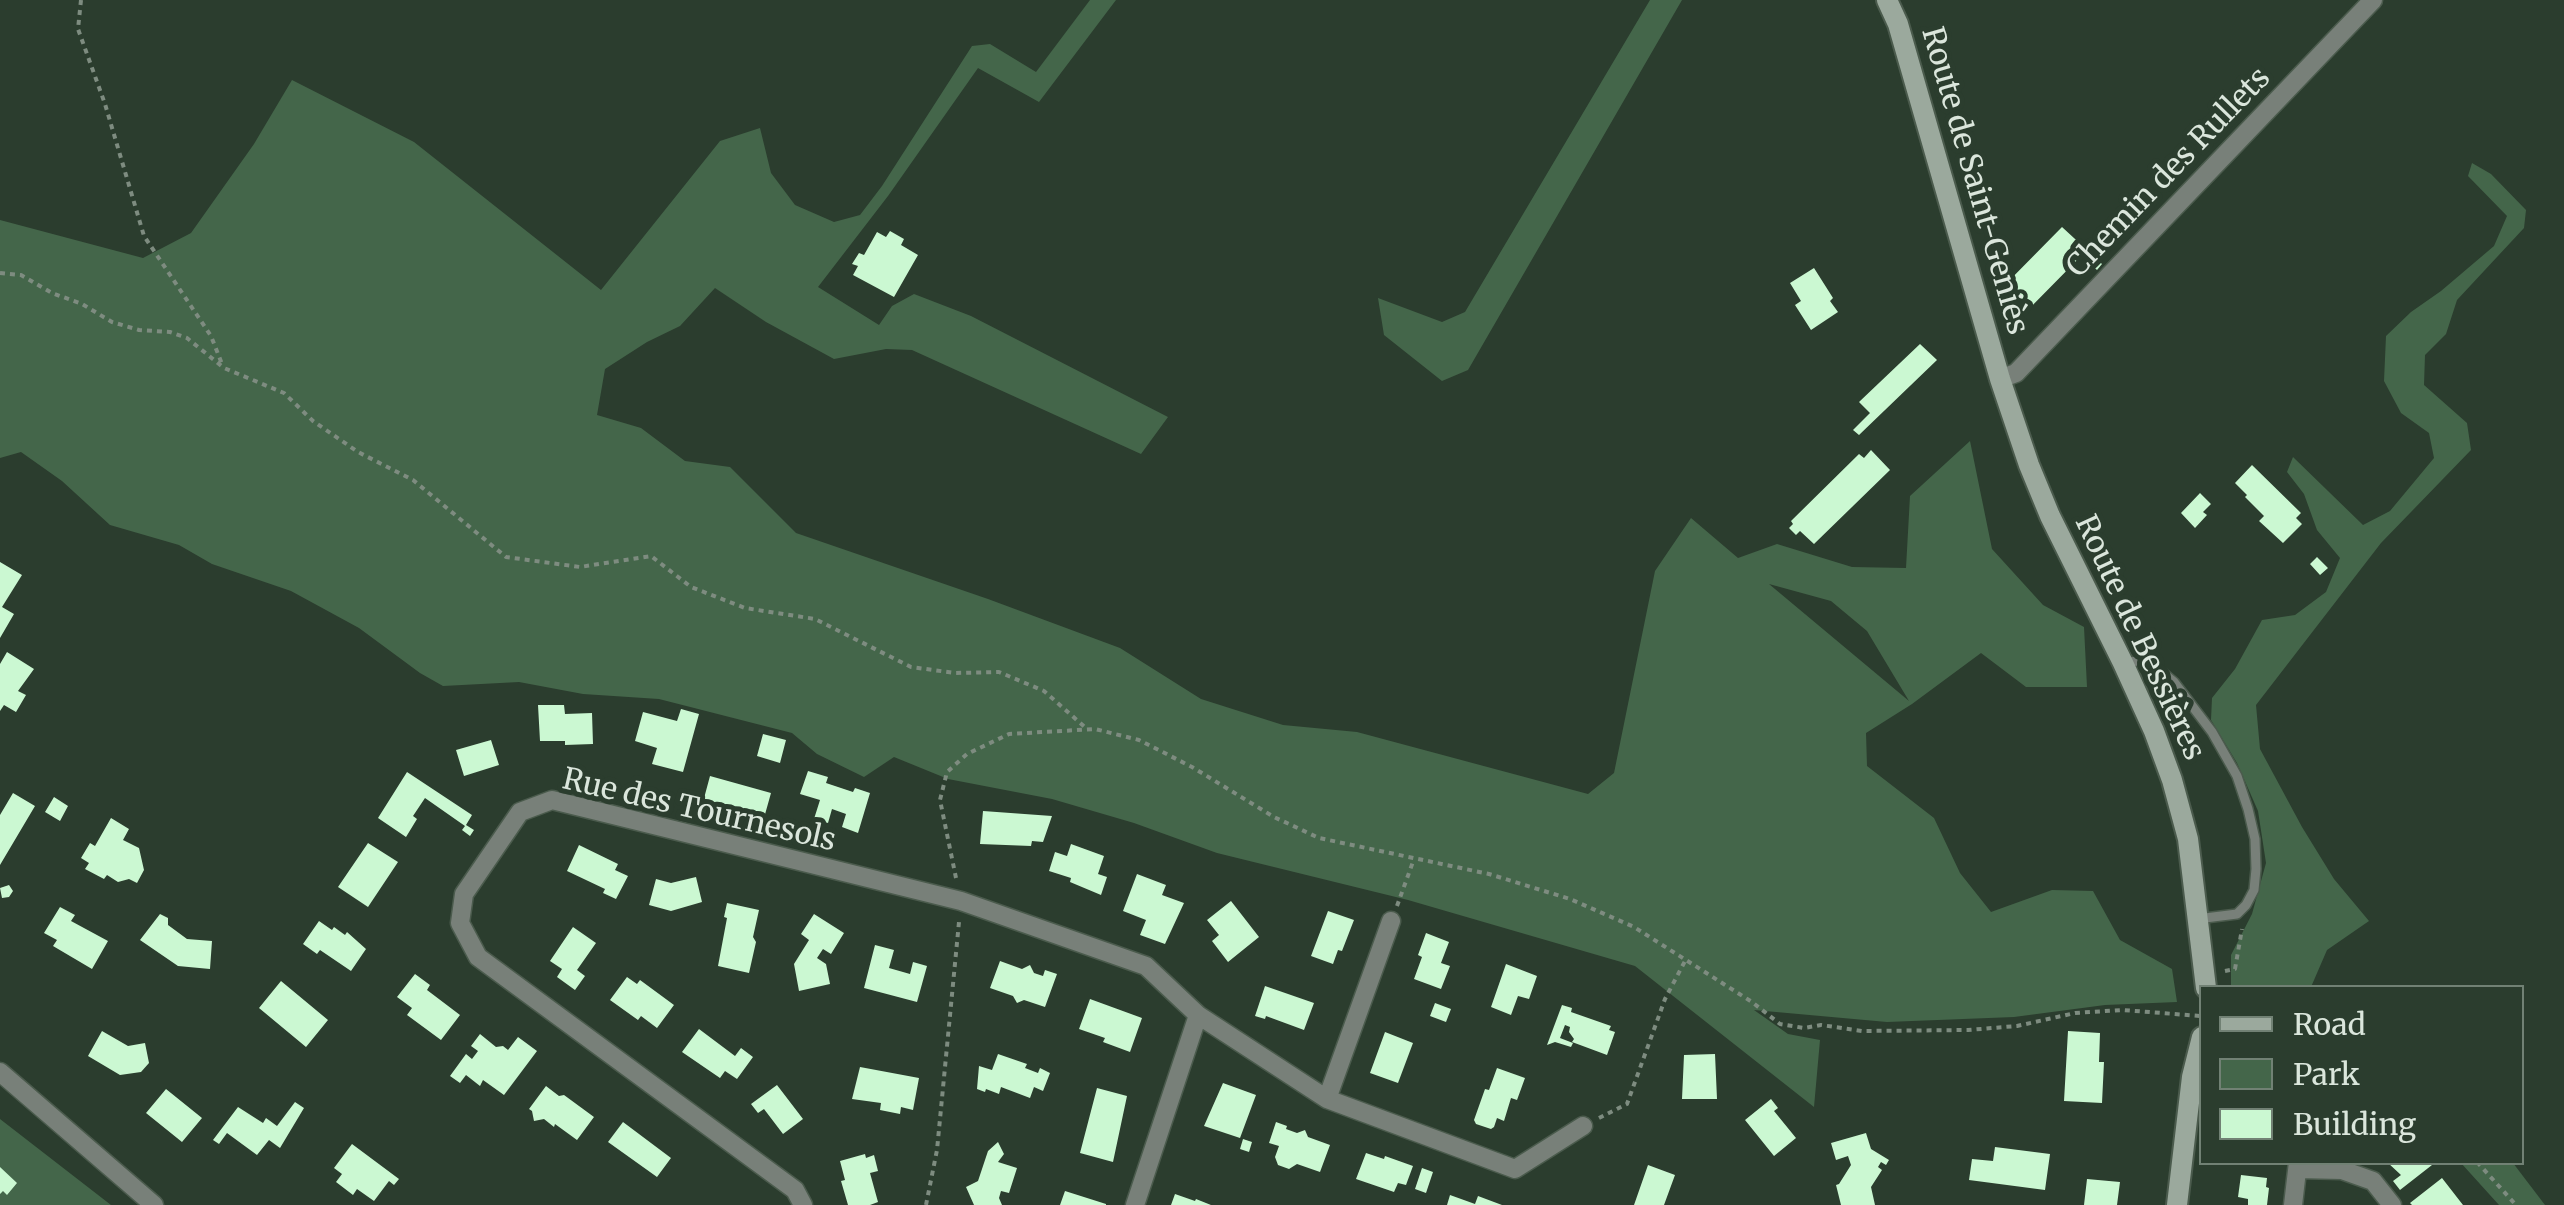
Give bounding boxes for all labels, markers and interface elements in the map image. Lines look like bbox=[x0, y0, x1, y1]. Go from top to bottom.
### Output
street label: Route de Saint-Geniès bbox=[1913, 23, 2035, 339]
street label: Chemin des Rullets bbox=[2060, 61, 2278, 285]
street label: Route de Bessières bbox=[2066, 510, 2212, 766]
street label: Rue des Tournesols bbox=[559, 762, 839, 860]
legend bbox=[2199, 985, 2524, 1165]
text: Road bbox=[2293, 1005, 2366, 1043]
text: Park bbox=[2293, 1055, 2360, 1093]
text: Building bbox=[2293, 1105, 2416, 1143]

